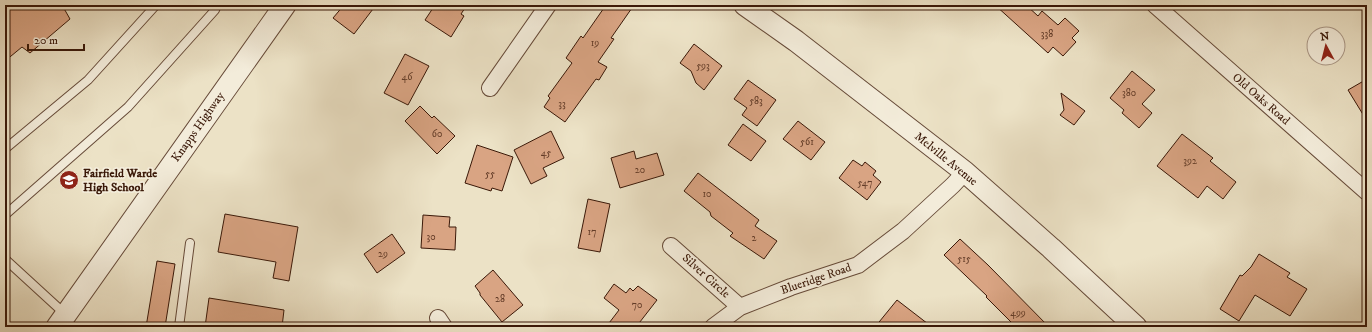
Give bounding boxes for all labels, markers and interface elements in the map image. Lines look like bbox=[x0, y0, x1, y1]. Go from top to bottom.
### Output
scale bar bbox=[28, 26, 84, 52]
north arrow bbox=[1306, 26, 1346, 66]
house number: 338 bbox=[1041, 28, 1053, 40]
text: N bbox=[1320, 30, 1330, 45]
text: 20 m bbox=[34, 33, 58, 48]
house number: 19 bbox=[591, 37, 599, 49]
house number: 593 bbox=[696, 60, 710, 72]
street label: Old Oaks Road bbox=[1229, 70, 1293, 128]
house number: 46 bbox=[402, 71, 413, 83]
house number: 380 bbox=[1122, 87, 1136, 99]
street label: Knapps Highway bbox=[168, 89, 228, 165]
house number: 583 bbox=[749, 95, 763, 107]
house number: 33 bbox=[558, 98, 566, 110]
house number: 60 bbox=[432, 128, 442, 140]
street label: Melville Avenue bbox=[911, 129, 981, 189]
house number: 561 bbox=[800, 136, 814, 148]
house number: 45 bbox=[541, 147, 551, 159]
house number: 392 bbox=[1183, 155, 1197, 167]
house number: 20 bbox=[635, 164, 645, 176]
place label: Fairfield Warde High School bbox=[83, 166, 157, 195]
house number: 55 bbox=[485, 168, 495, 180]
school or university icon: Fairfield Warde High School bbox=[58, 169, 80, 191]
house number: 547 bbox=[857, 177, 873, 189]
house number: 10 bbox=[702, 188, 712, 200]
house number: 17 bbox=[588, 226, 596, 238]
house number: 30 bbox=[426, 231, 436, 243]
house number: 2 bbox=[752, 232, 757, 244]
house number: 29 bbox=[378, 248, 388, 260]
street label: Silver Circle bbox=[679, 251, 733, 301]
house number: 515 bbox=[957, 253, 971, 265]
street label: Blueridge Road bbox=[779, 260, 853, 298]
house number: 28 bbox=[495, 293, 505, 305]
house number: 70 bbox=[632, 299, 642, 311]
house number: 499 bbox=[1010, 307, 1026, 319]

